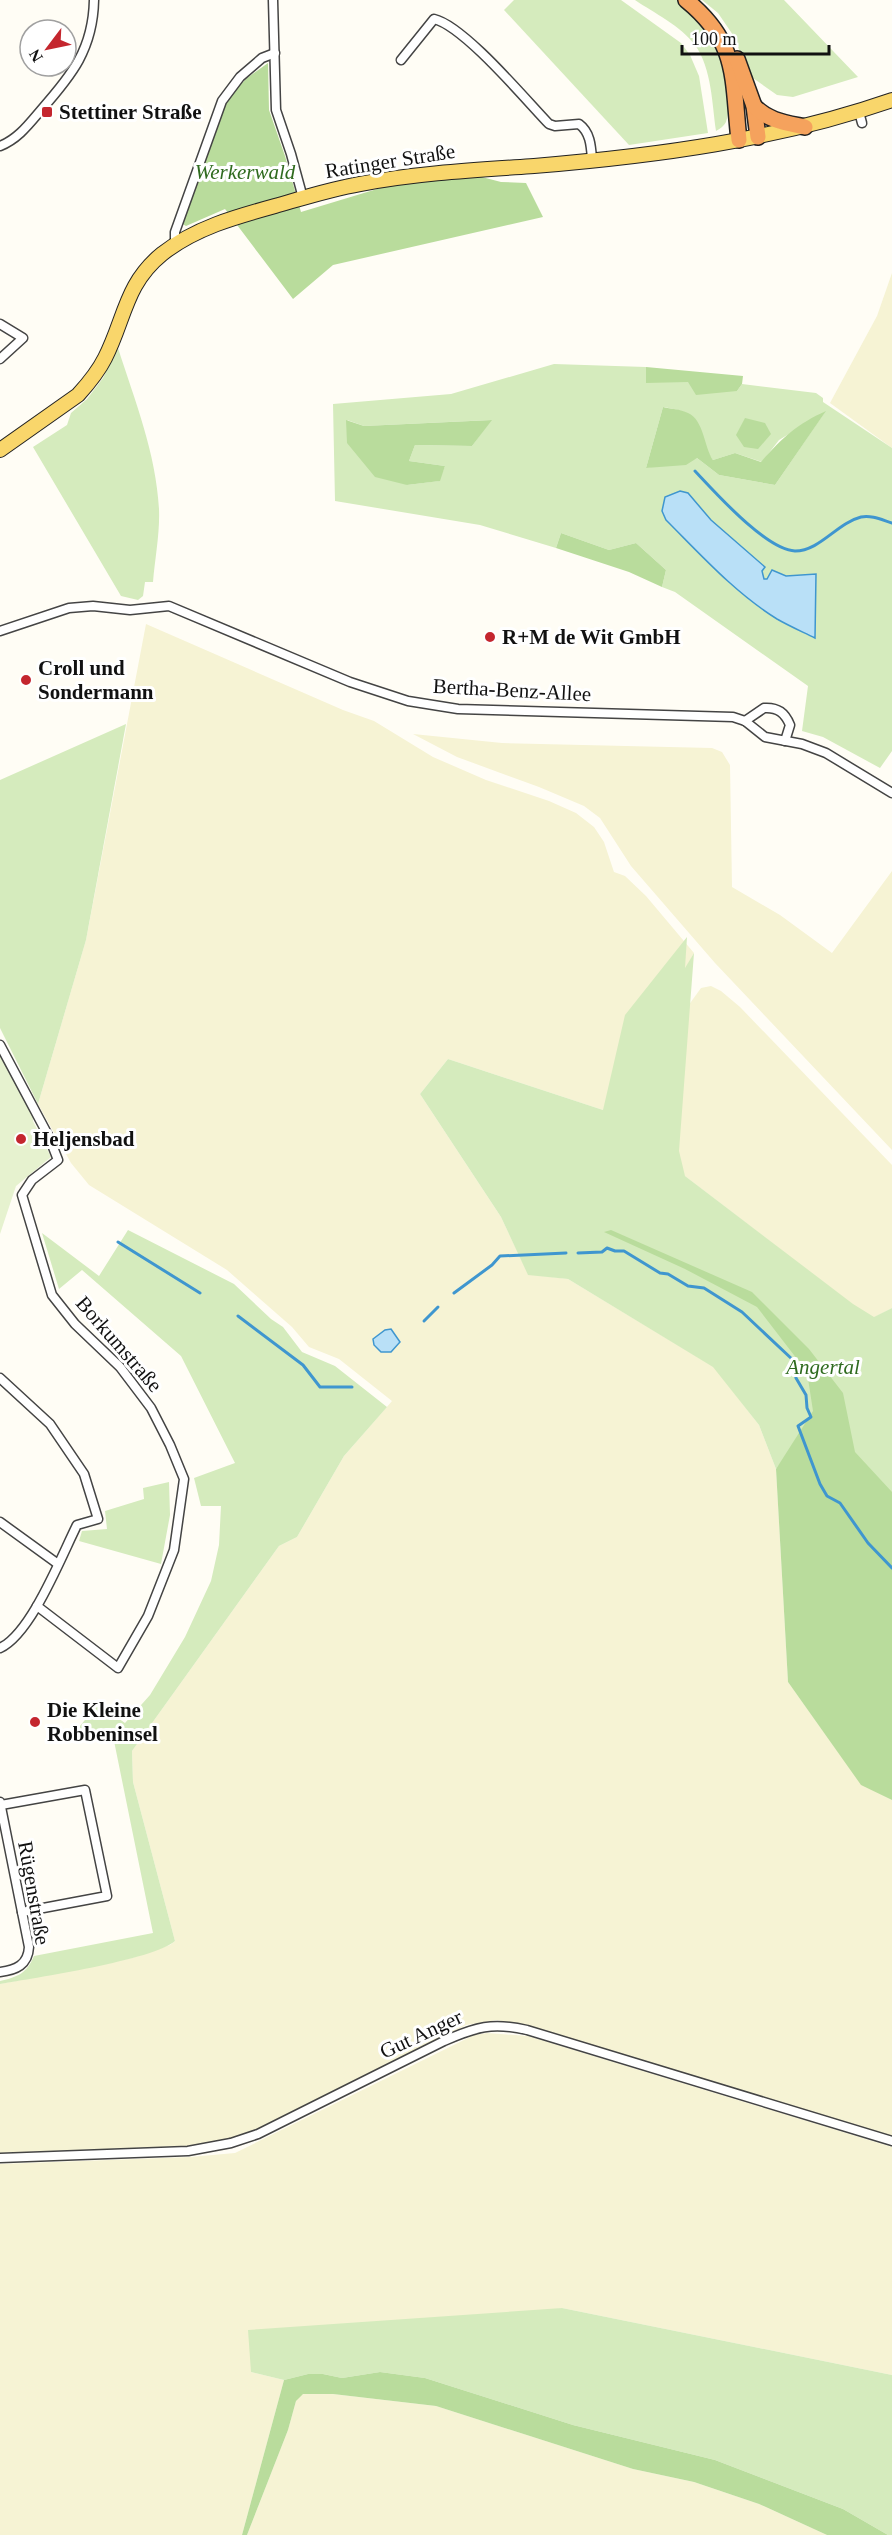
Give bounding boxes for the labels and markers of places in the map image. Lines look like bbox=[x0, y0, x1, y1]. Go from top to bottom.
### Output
place label: Stettiner Straße bbox=[59, 100, 202, 124]
marker: Stettiner Straße bbox=[40, 105, 54, 119]
place label: R+M de Wit GmbH bbox=[502, 625, 681, 649]
marker: R+M de Wit GmbH bbox=[483, 630, 497, 644]
place label: Croll und Sondermann bbox=[38, 656, 154, 704]
marker: Croll und Sondermann bbox=[19, 673, 33, 687]
place label: Heljensbad bbox=[33, 1127, 135, 1151]
marker: Heljensbad bbox=[14, 1132, 28, 1146]
place label: Die Kleine Robbeninsel bbox=[47, 1698, 158, 1746]
marker: Die Kleine Robbeninsel bbox=[28, 1715, 42, 1729]

